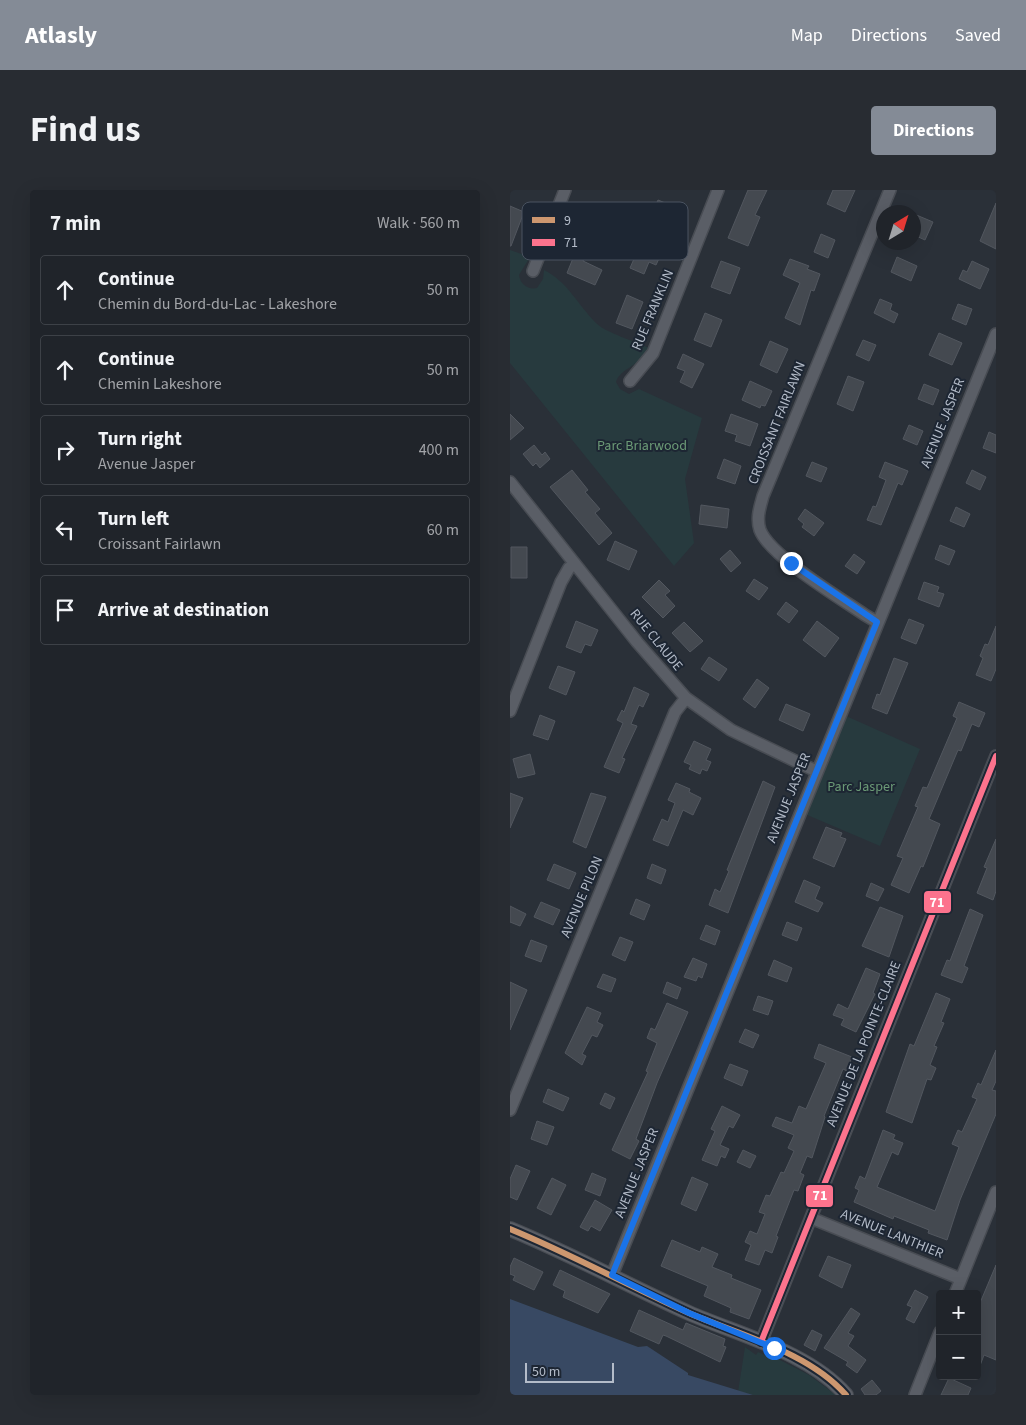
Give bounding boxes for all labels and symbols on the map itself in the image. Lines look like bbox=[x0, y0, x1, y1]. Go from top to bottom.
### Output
legend bbox=[522, 202, 688, 260]
north arrow bbox=[876, 205, 921, 250]
text: 9 bbox=[564, 211, 571, 231]
text: 71 bbox=[564, 233, 578, 253]
street label: RUE FRANKLIN bbox=[627, 266, 679, 354]
street label: CROISSANT FAIRLAWN bbox=[743, 359, 811, 487]
street label: AVENUE JASPER bbox=[916, 375, 970, 471]
park label: Parc Briarwood bbox=[597, 436, 687, 456]
route end bbox=[780, 552, 803, 575]
street label: RUE CLAUDE bbox=[625, 605, 687, 675]
street label: AVENUE JASPER bbox=[762, 750, 816, 846]
park label: Parc Jasper bbox=[827, 777, 895, 797]
street label: AVENUE PILON bbox=[556, 853, 608, 941]
line badge: 71 bbox=[923, 890, 952, 914]
text: 71 bbox=[930, 893, 944, 913]
street label: AVENUE DE LA POINTE-CLAIRE bbox=[822, 958, 906, 1130]
street label: AVENUE JASPER bbox=[610, 1125, 664, 1221]
line badge: 71 bbox=[805, 1184, 834, 1208]
text: 71 bbox=[813, 1186, 827, 1206]
street label: AVENUE LANTHIER bbox=[838, 1204, 946, 1264]
route start bbox=[763, 1337, 786, 1360]
scale bar bbox=[525, 1360, 614, 1383]

